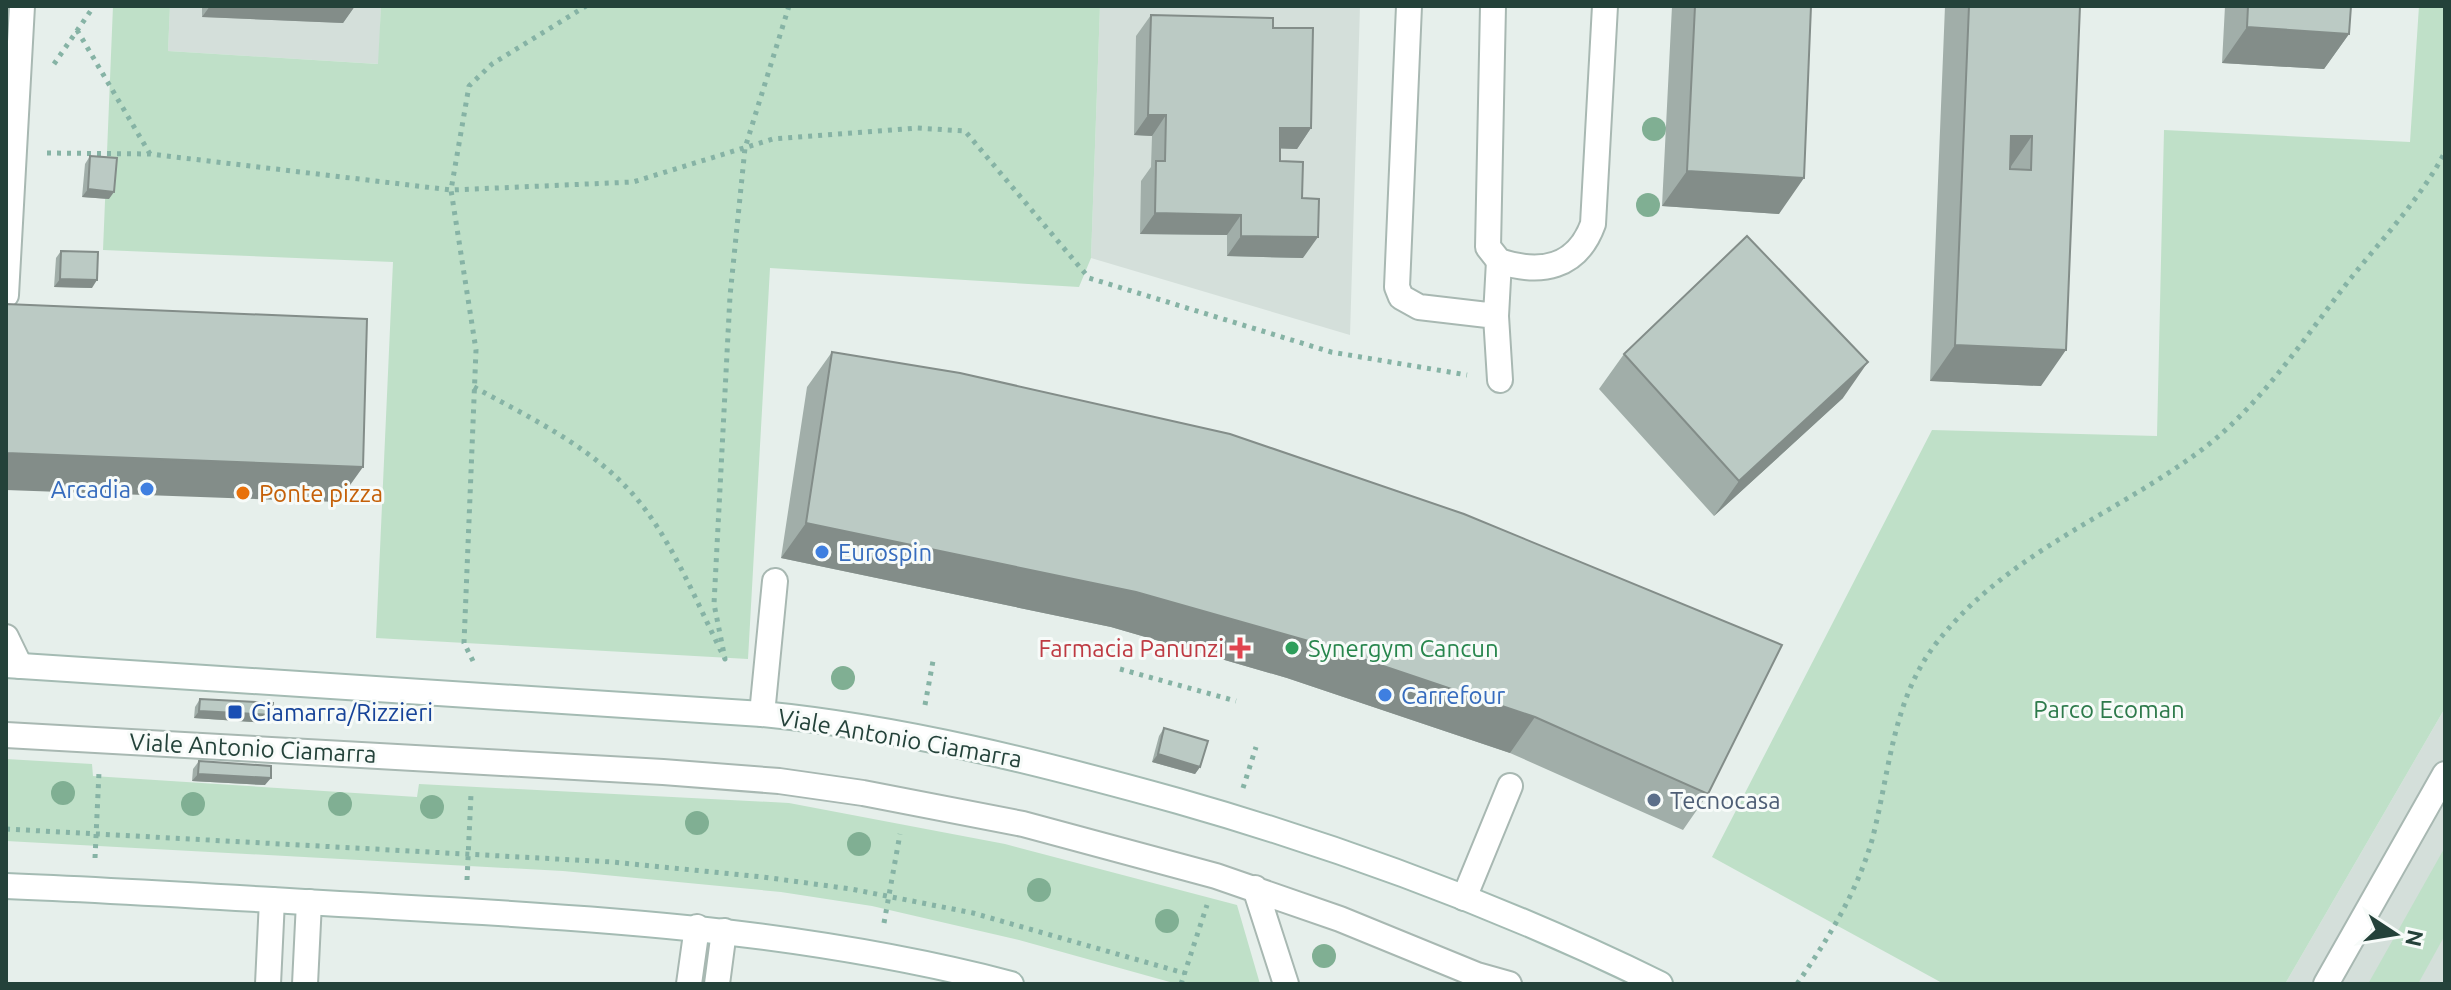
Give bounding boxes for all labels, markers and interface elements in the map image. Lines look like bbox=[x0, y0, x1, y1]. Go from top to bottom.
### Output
place label: Arcadia bbox=[51, 476, 131, 503]
marker: Arcadia bbox=[138, 480, 156, 498]
place label: Ponte pizza bbox=[259, 480, 383, 507]
marker: Ponte pizza bbox=[234, 484, 252, 502]
place label: Eurospin bbox=[838, 539, 932, 566]
marker: Eurospin bbox=[813, 543, 831, 561]
place label: Farmacia Panunzi bbox=[1039, 635, 1224, 662]
place label: Synergym Cancun bbox=[1308, 635, 1499, 662]
marker: Farmacia Panunzi bbox=[1231, 639, 1249, 657]
marker: Synergym Cancun bbox=[1283, 639, 1301, 657]
place label: Carrefour bbox=[1401, 682, 1505, 709]
marker: Carrefour bbox=[1376, 686, 1394, 704]
park label: Parco Ecoman bbox=[2033, 696, 2185, 723]
place label: Ciamarra/Rizzieri bbox=[251, 699, 433, 726]
marker: Ciamarra/Rizzieri bbox=[226, 703, 244, 721]
street label: Viale Antonio Ciamarra bbox=[776, 703, 1024, 773]
street label: Viale Antonio Ciamarra bbox=[129, 728, 377, 768]
place label: Tecnocasa bbox=[1670, 787, 1781, 814]
marker: Tecnocasa bbox=[1645, 791, 1663, 809]
north arrow bbox=[2355, 894, 2435, 974]
text: N bbox=[2401, 928, 2429, 949]

